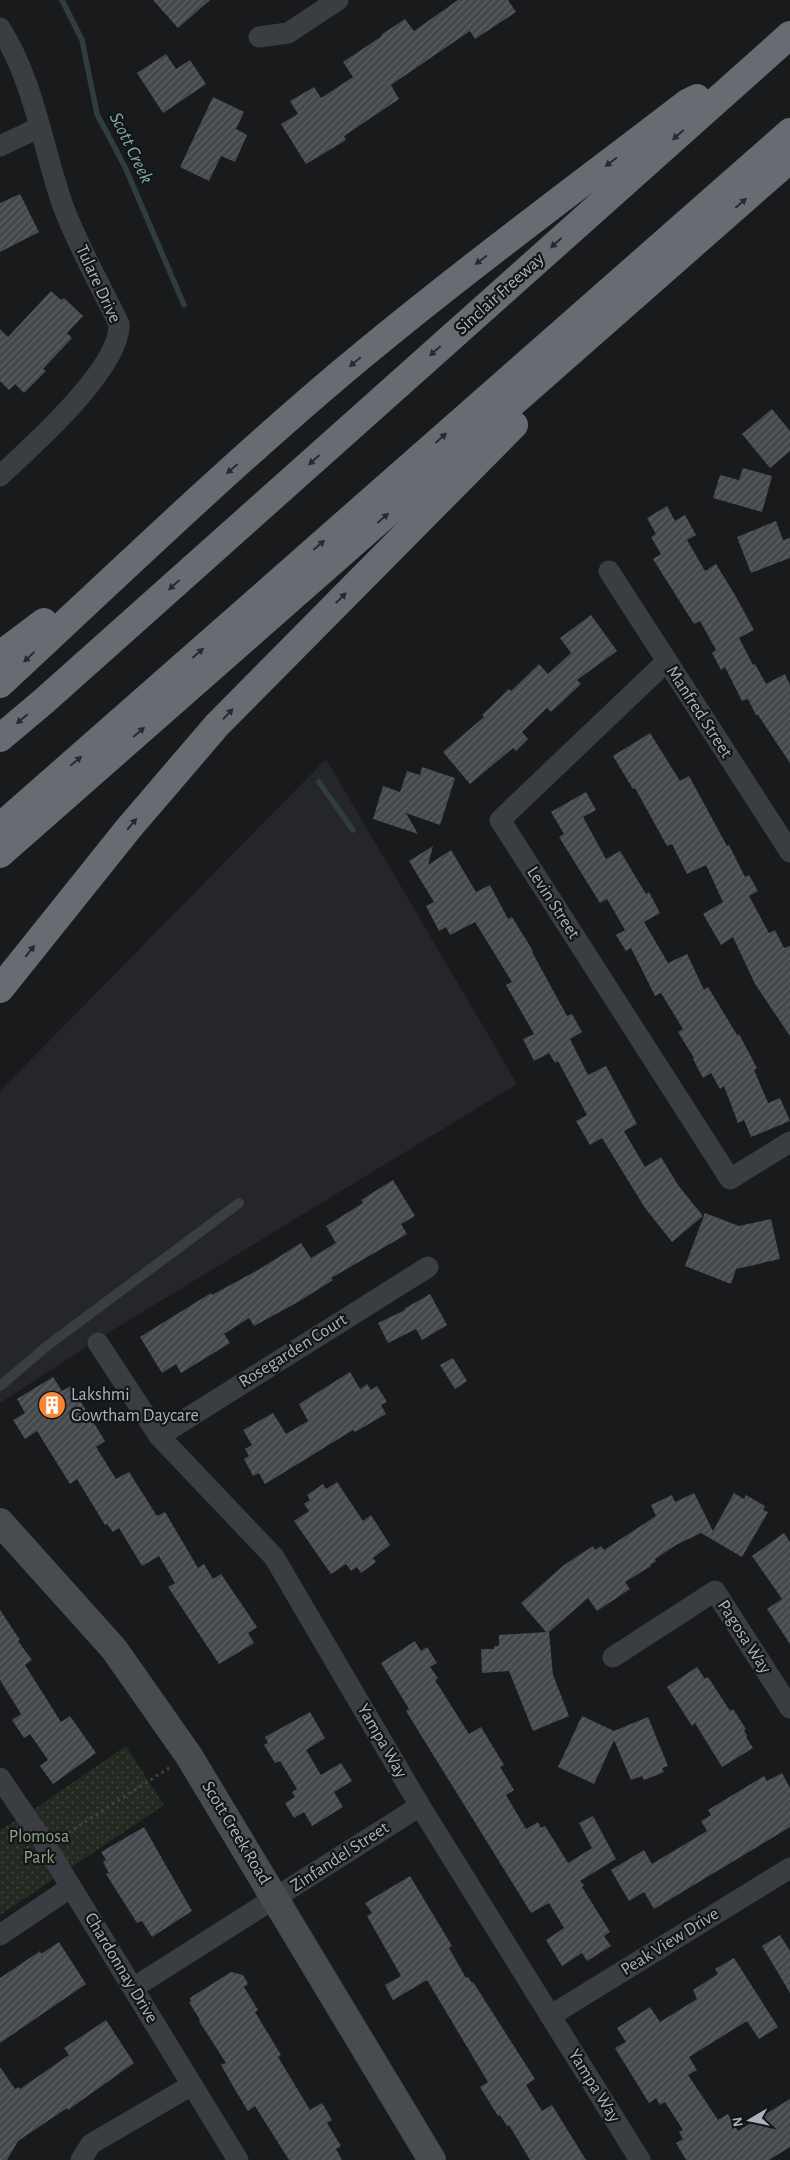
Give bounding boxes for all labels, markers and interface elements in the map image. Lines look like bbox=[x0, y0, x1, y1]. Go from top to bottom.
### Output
water label: Scott Creek bbox=[106, 110, 156, 187]
one-way arrow bbox=[672, 129, 684, 141]
one-way arrow bbox=[605, 156, 618, 167]
one-way arrow bbox=[734, 197, 746, 209]
one-way arrow bbox=[551, 237, 563, 249]
street label: Tulare Drive bbox=[72, 242, 124, 326]
street label: Sinclair Freeway bbox=[452, 250, 548, 338]
one-way arrow bbox=[474, 255, 488, 265]
one-way arrow bbox=[429, 346, 442, 357]
one-way arrow bbox=[349, 356, 361, 367]
one-way arrow bbox=[435, 432, 447, 444]
one-way arrow bbox=[308, 454, 321, 465]
one-way arrow bbox=[227, 463, 239, 475]
one-way arrow bbox=[377, 512, 389, 524]
one-way arrow bbox=[313, 540, 325, 551]
one-way arrow bbox=[168, 579, 180, 591]
one-way arrow bbox=[335, 592, 347, 604]
one-way arrow bbox=[191, 648, 204, 659]
one-way arrow bbox=[23, 651, 35, 663]
street label: Manfred Street bbox=[663, 663, 735, 761]
one-way arrow bbox=[222, 708, 234, 720]
one-way arrow bbox=[16, 714, 29, 725]
one-way arrow bbox=[133, 727, 145, 738]
one-way arrow bbox=[69, 755, 82, 766]
one-way arrow bbox=[126, 817, 137, 830]
street label: Levin Street bbox=[523, 864, 583, 943]
one-way arrow bbox=[25, 944, 36, 957]
street label: Rosegarden Court bbox=[236, 1310, 350, 1391]
place label: Lakshmi Gowtham Daycare bbox=[71, 1386, 199, 1425]
building icon: Lakshmi Gowtham Daycare bbox=[37, 1390, 67, 1420]
street label: Pagosa Way bbox=[714, 1597, 774, 1677]
street label: Yampa Way bbox=[354, 1701, 410, 1781]
street label: Scott Creek Road bbox=[198, 1778, 274, 1888]
street label: Zinfandel Street bbox=[288, 1819, 393, 1895]
park label: Plomosa Park bbox=[9, 1828, 69, 1867]
street label: Peak View Drive bbox=[618, 1905, 722, 1979]
street label: Chardonnay Drive bbox=[81, 1910, 161, 2026]
street label: Yampa Way bbox=[565, 2046, 624, 2126]
north arrow bbox=[725, 2095, 775, 2145]
text: N bbox=[730, 2116, 746, 2128]

